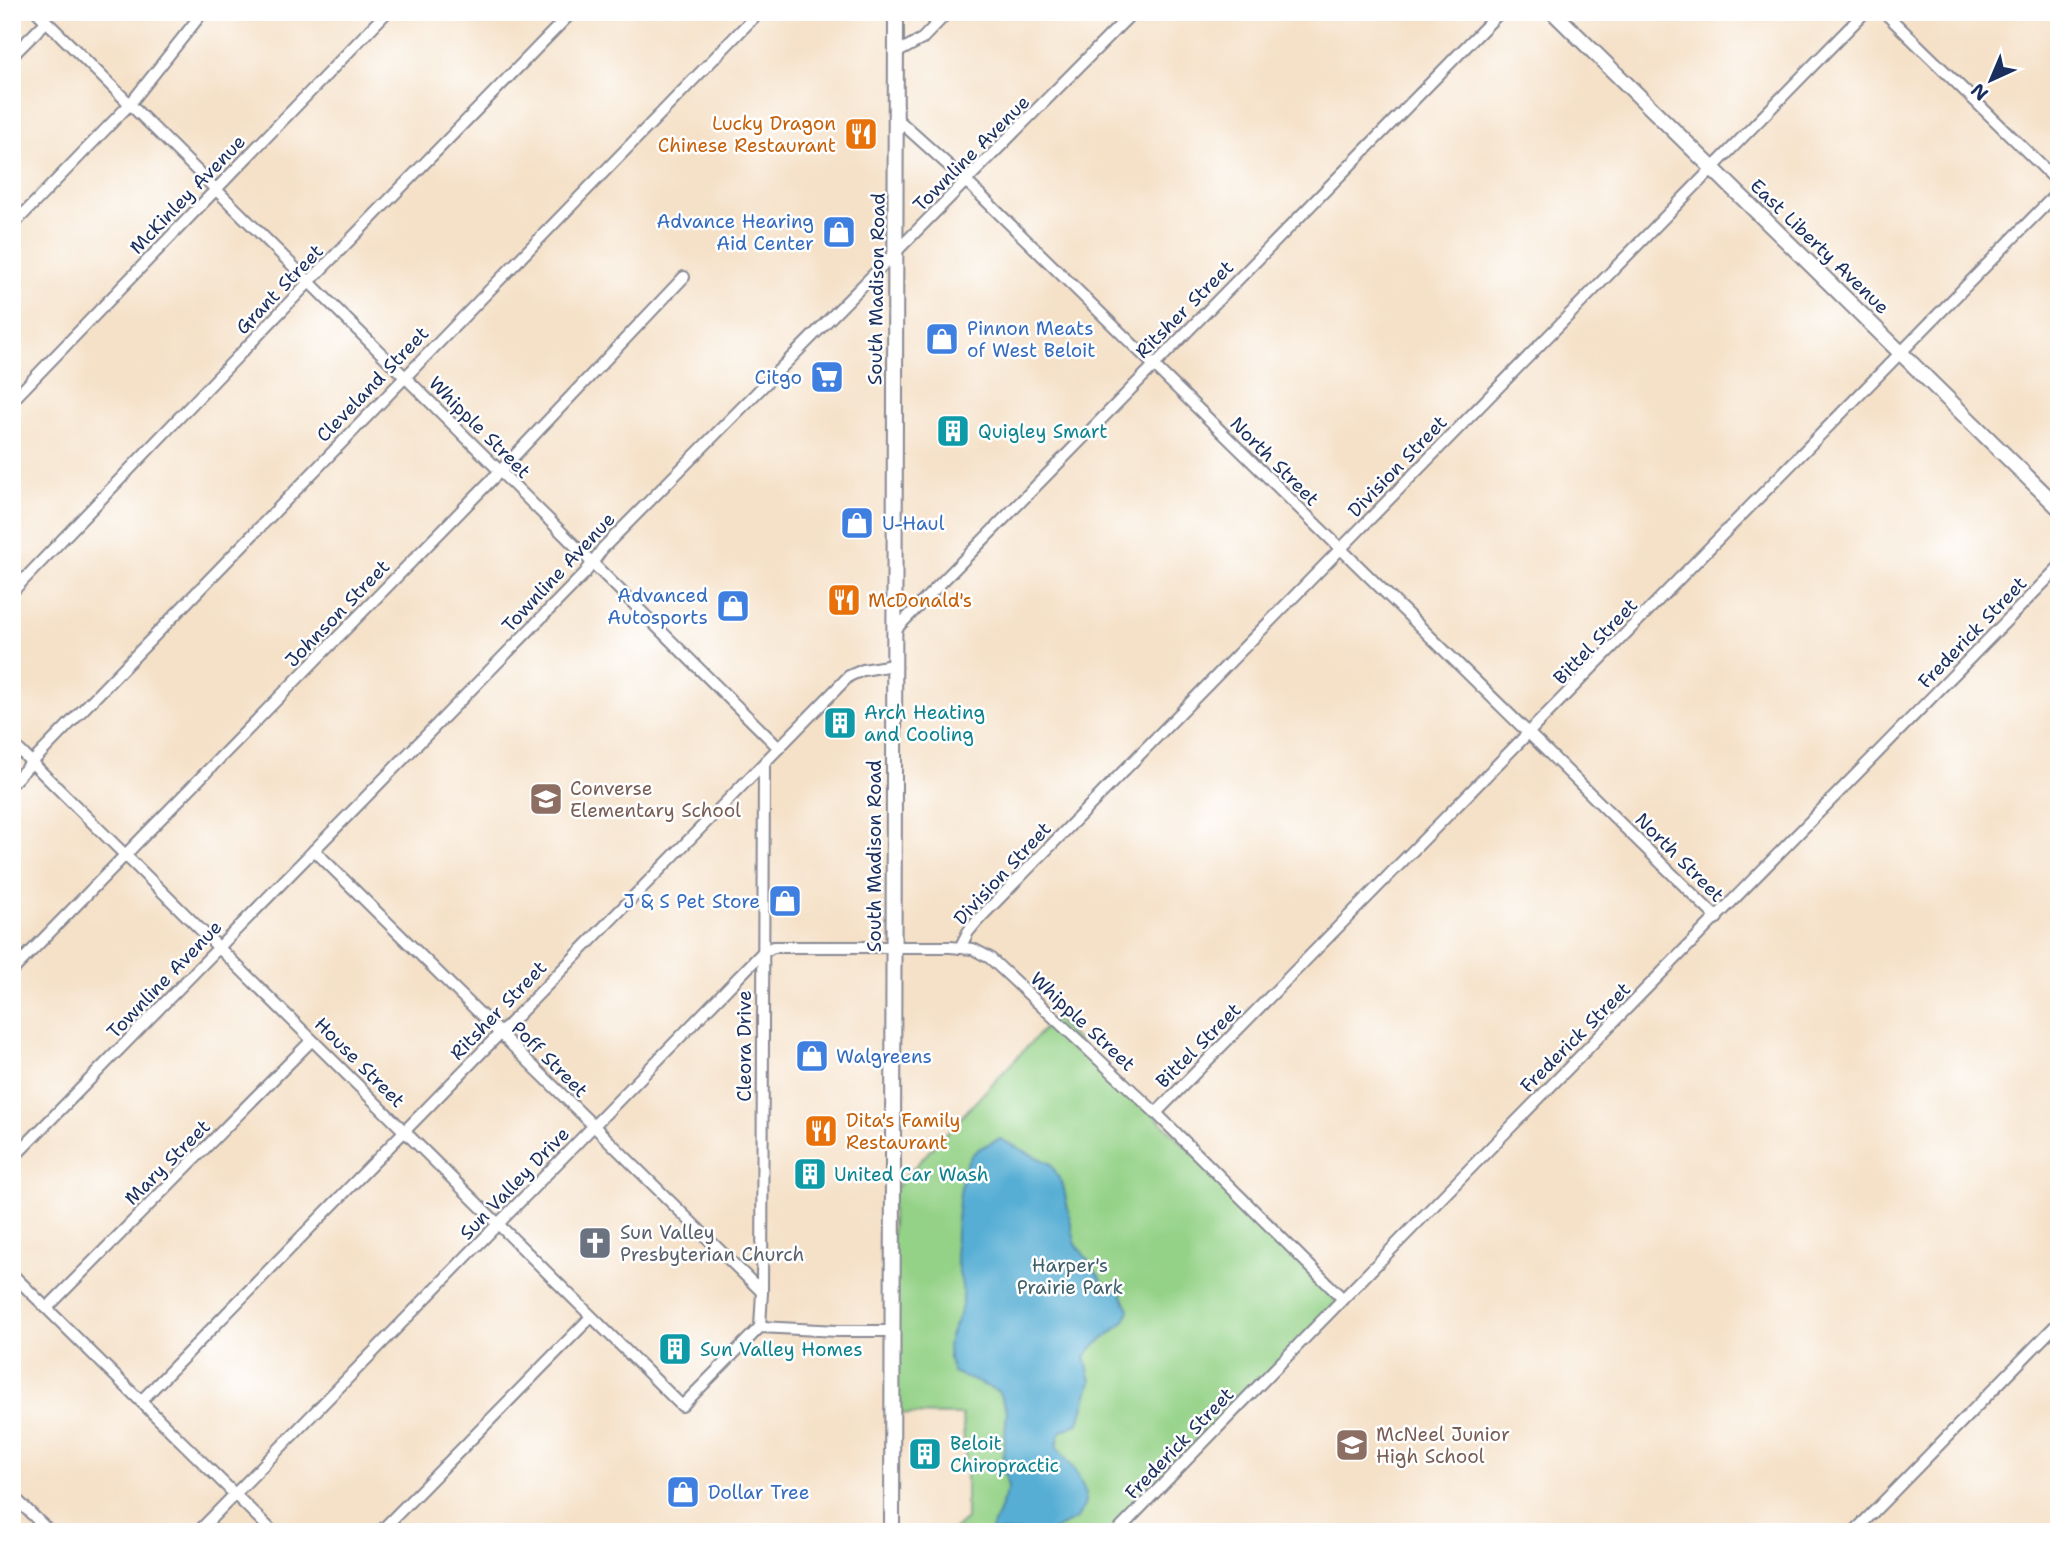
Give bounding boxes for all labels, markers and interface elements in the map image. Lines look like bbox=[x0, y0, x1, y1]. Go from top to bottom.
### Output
north arrow bbox=[1955, 46, 2025, 116]
text: N bbox=[1965, 78, 1994, 106]
street label: Townline Avenue bbox=[908, 90, 1035, 217]
place label: Lucky Dragon Chinese Restaurant bbox=[658, 111, 836, 158]
restaurant icon: Lucky Dragon Chinese Restaurant bbox=[842, 115, 880, 153]
street label: McKinley Avenue bbox=[124, 129, 251, 259]
street label: East Liberty Avenue bbox=[1745, 173, 1895, 319]
street label: South Madison Road bbox=[862, 193, 891, 385]
place label: Advance Hearing Aid Center bbox=[656, 209, 814, 256]
shop icon: Advance Hearing Aid Center bbox=[820, 213, 858, 251]
street label: Grant Street bbox=[230, 239, 329, 340]
street label: Ritsher Street bbox=[1130, 255, 1239, 364]
place label: Pinnon Meats of West Beloit bbox=[967, 316, 1096, 363]
shop icon: Pinnon Meats of West Beloit bbox=[923, 320, 961, 358]
street label: Cleveland Street bbox=[311, 321, 434, 448]
supermarket icon: Citgo bbox=[808, 358, 846, 396]
place label: Citgo bbox=[755, 365, 802, 390]
street label: Whipple Street bbox=[423, 371, 536, 484]
street label: Division Street bbox=[1342, 410, 1452, 523]
street label: North Street bbox=[1225, 411, 1325, 511]
building icon: Quigley Smart bbox=[934, 412, 972, 450]
place label: Quigley Smart bbox=[978, 419, 1108, 444]
shop icon: U-Haul bbox=[838, 504, 876, 542]
street label: Townline Avenue bbox=[496, 507, 620, 638]
place label: U-Haul bbox=[882, 511, 945, 536]
street label: Johnson Street bbox=[280, 554, 395, 672]
street label: Frederick Street bbox=[1913, 571, 2032, 694]
restaurant icon: McDonald's bbox=[825, 581, 863, 619]
place label: Advanced Autosports bbox=[607, 583, 708, 630]
shop icon: Advanced Autosports bbox=[714, 587, 752, 625]
place label: McDonald's bbox=[868, 588, 972, 613]
street label: Bittel Street bbox=[1548, 593, 1643, 690]
place label: Arch Heating and Cooling bbox=[864, 700, 985, 747]
building icon: Arch Heating and Cooling bbox=[821, 704, 859, 742]
street label: South Madison Road bbox=[862, 760, 887, 952]
place label: Converse Elementary School bbox=[570, 776, 741, 823]
school or university icon: Converse Elementary School bbox=[527, 780, 565, 818]
street label: North Street bbox=[1630, 807, 1730, 907]
street label: Division Street bbox=[948, 816, 1057, 930]
shop icon: J & S Pet Store bbox=[766, 882, 804, 920]
place label: J & S Pet Store bbox=[623, 889, 760, 914]
street label: Townline Avenue bbox=[101, 915, 227, 1044]
street label: Ritsher Street bbox=[445, 955, 552, 1065]
street label: Whipple Street bbox=[1025, 966, 1140, 1076]
street label: Frederick Street bbox=[1515, 977, 1636, 1098]
street label: Cleora Drive bbox=[732, 990, 757, 1102]
street label: Bittel Street bbox=[1150, 997, 1246, 1093]
street label: House Street bbox=[309, 1012, 410, 1113]
street label: Poff Street bbox=[506, 1016, 593, 1103]
shop icon: Walgreens bbox=[793, 1037, 831, 1075]
place label: Walgreens bbox=[836, 1044, 932, 1069]
place label: Dita's Family Restaurant bbox=[846, 1108, 960, 1155]
restaurant icon: Dita's Family Restaurant bbox=[802, 1112, 840, 1150]
street label: Mary Street bbox=[119, 1114, 216, 1211]
street label: Sun Valley Drive bbox=[454, 1121, 575, 1245]
building icon: United Car Wash bbox=[791, 1155, 829, 1193]
place label: United Car Wash bbox=[834, 1162, 989, 1187]
place label: Sun Valley Presbyterian Church bbox=[620, 1220, 804, 1267]
church icon: Sun Valley Presbyterian Church bbox=[576, 1224, 614, 1262]
park label: Harper's Prairie Park bbox=[1017, 1253, 1123, 1300]
building icon: Sun Valley Homes bbox=[656, 1330, 694, 1368]
place label: Sun Valley Homes bbox=[700, 1337, 863, 1362]
street label: Frederick Street bbox=[1120, 1382, 1239, 1505]
place label: McNeel Junior High School bbox=[1376, 1422, 1510, 1469]
school or university icon: McNeel Junior High School bbox=[1333, 1426, 1371, 1464]
place label: Beloit Chiropractic bbox=[950, 1431, 1059, 1478]
building icon: Beloit Chiropractic bbox=[906, 1435, 944, 1473]
shop icon: Dollar Tree bbox=[664, 1473, 702, 1511]
place label: Dollar Tree bbox=[708, 1480, 809, 1505]

